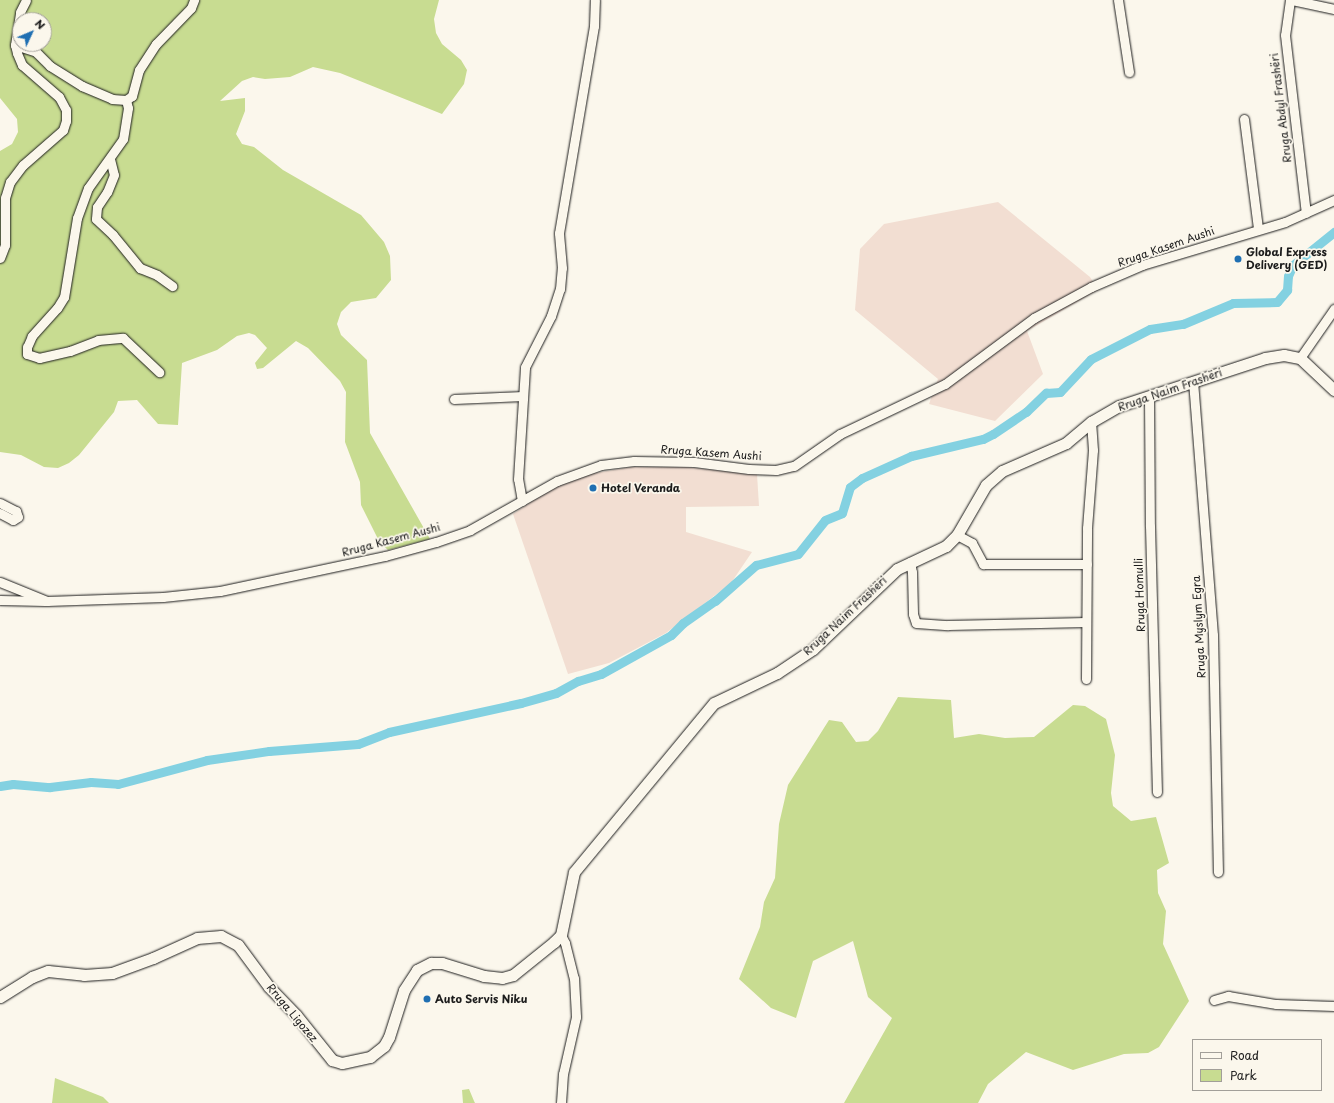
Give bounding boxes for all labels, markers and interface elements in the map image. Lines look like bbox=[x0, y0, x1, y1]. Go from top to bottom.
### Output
north arrow bbox=[12, 12, 52, 52]
text: N bbox=[31, 15, 49, 33]
street label: Rruga Abdyl Frashëri bbox=[1268, 52, 1294, 164]
street label: Rruga Kasem Aushi bbox=[1116, 224, 1216, 270]
place label: Global Express Delivery (GED) bbox=[1246, 246, 1328, 272]
marker: Global Express Delivery (GED) bbox=[1233, 254, 1243, 264]
street label: Rruga Naim Frashëri bbox=[1116, 366, 1224, 414]
street label: Rruga Kasem Aushi bbox=[660, 443, 762, 463]
place label: Hotel Veranda bbox=[601, 481, 681, 495]
marker: Hotel Veranda bbox=[588, 483, 598, 493]
street label: Rruga Kasem Aushi bbox=[340, 520, 442, 560]
street label: Rruga Homulli bbox=[1132, 557, 1148, 633]
street label: Rruga Naim Frashëri bbox=[800, 574, 890, 658]
street label: Rruga Myslym Egra bbox=[1190, 575, 1208, 679]
street label: Rruga Ligozez bbox=[264, 981, 320, 1045]
place label: Auto Servis Niku bbox=[435, 992, 528, 1006]
marker: Auto Servis Niku bbox=[422, 994, 432, 1004]
legend bbox=[1192, 1039, 1322, 1091]
text: Road bbox=[1230, 1046, 1259, 1064]
text: Park bbox=[1230, 1066, 1257, 1084]

